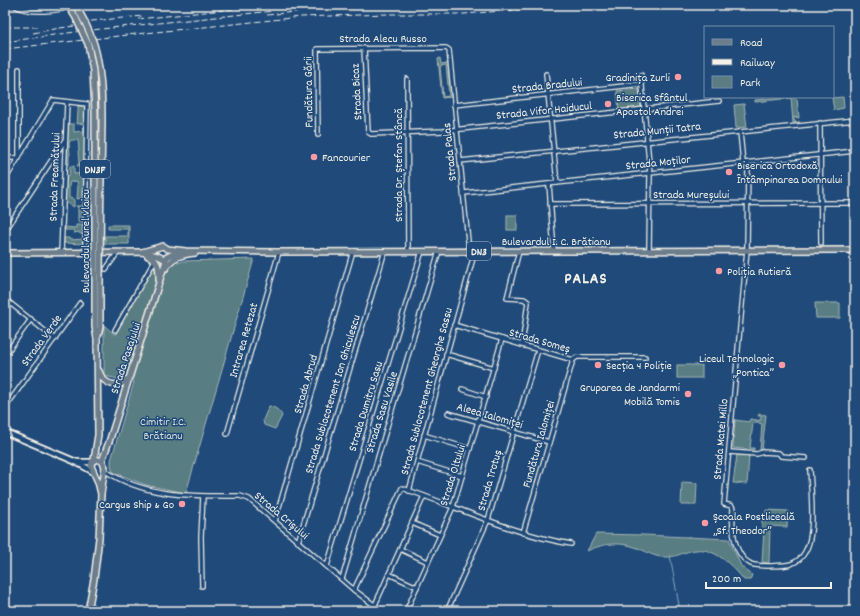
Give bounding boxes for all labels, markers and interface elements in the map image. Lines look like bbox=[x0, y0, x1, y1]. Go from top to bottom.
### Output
legend bbox=[704, 26, 834, 98]
street label: Strada Alecu Russo bbox=[339, 31, 427, 48]
text: Road bbox=[740, 35, 762, 52]
text: Railway bbox=[740, 55, 776, 72]
street label: Fundătura Gării bbox=[300, 56, 319, 128]
street label: Strada Bicaz bbox=[348, 63, 367, 121]
place label: Gradinița Zurli bbox=[606, 70, 670, 87]
marker: Gradinița Zurli bbox=[673, 72, 683, 82]
street label: Strada Bradului bbox=[511, 74, 583, 99]
text: Park bbox=[740, 75, 761, 92]
place label: Biserica Sfântul Apostol Andrei bbox=[616, 90, 688, 121]
street label: Strada Vifor Haiducul bbox=[495, 98, 593, 125]
marker: Biserica Sfântul Apostol Andrei bbox=[603, 99, 613, 109]
street label: Strada Dr. Ștefan Stâncă bbox=[391, 108, 408, 222]
street label: Strada Munții Tatra bbox=[612, 118, 702, 145]
street label: Strada Palas bbox=[439, 122, 462, 182]
street label: Strada Freamătului bbox=[45, 132, 66, 222]
place label: Fancourier bbox=[322, 150, 371, 167]
marker: Fancourier bbox=[309, 152, 319, 162]
street label: Strada Moților bbox=[625, 152, 692, 175]
place label: Biserica Ortodoxă Întâmpinarea Domnului bbox=[736, 158, 842, 189]
road number: DN3F bbox=[80, 160, 110, 178]
marker: Biserica Ortodoxă Întâmpinarea Domnului bbox=[724, 167, 734, 177]
street label: Strada Mureșului bbox=[653, 187, 729, 204]
street label: Bulevardul Aurel Vlaicu bbox=[78, 189, 95, 293]
street label: Bulevardul I. C. Brătianu bbox=[502, 234, 610, 251]
road number: DN3 bbox=[467, 242, 491, 260]
place label: Poliția Rutieră bbox=[727, 264, 791, 281]
marker: Poliția Rutieră bbox=[714, 266, 724, 276]
district label: PALAS bbox=[564, 268, 608, 291]
street label: Intrarea Retezat bbox=[226, 300, 263, 380]
street label: Strada Sublocotenent Gheorghe Sassu bbox=[397, 306, 458, 477]
street label: Strada Verde bbox=[18, 312, 67, 370]
street label: Strada Sublocotenent Ion Ghiculescu bbox=[301, 313, 366, 476]
street label: Strada Pasajului bbox=[107, 321, 146, 396]
street label: Strada Someș bbox=[507, 325, 572, 358]
place label: Liceul Tehnologic „Pontica” bbox=[699, 351, 774, 382]
street label: Strada Abrud bbox=[290, 353, 323, 416]
place label: Secția 4 Poliție bbox=[606, 358, 672, 375]
street label: Strada Dumitru Sasu bbox=[345, 359, 388, 454]
marker: Secția 4 Poliție bbox=[593, 360, 603, 370]
marker: Liceul Tehnologic „Pontica” bbox=[777, 360, 787, 370]
street label: Strada Sasu Vasile bbox=[362, 370, 403, 455]
place label: Gruparea de Jandarmi Mobilă Tomis bbox=[580, 380, 680, 411]
marker: Gruparea de Jandarmi Mobilă Tomis bbox=[683, 389, 693, 399]
street label: Strada Matei Millo bbox=[709, 398, 734, 480]
street label: Aleea Ialomiței bbox=[454, 399, 525, 434]
street label: Fundătura Ialomiței bbox=[519, 399, 560, 490]
park label: Cimitir I.C. Brătianu bbox=[140, 414, 186, 445]
street label: Strada Oltului bbox=[436, 443, 471, 508]
street label: Strada Trotuș bbox=[474, 448, 507, 513]
street label: Strada Crișului bbox=[250, 488, 312, 544]
place label: Cargus Ship & Go bbox=[99, 497, 174, 514]
marker: Cargus Ship & Go bbox=[177, 499, 187, 509]
place label: Școala Postliceală „Sf. Theodor” bbox=[713, 509, 795, 540]
marker: Școala Postliceală „Sf. Theodor” bbox=[700, 518, 710, 528]
scale bar bbox=[706, 564, 831, 590]
text: 200 m bbox=[712, 571, 741, 588]

